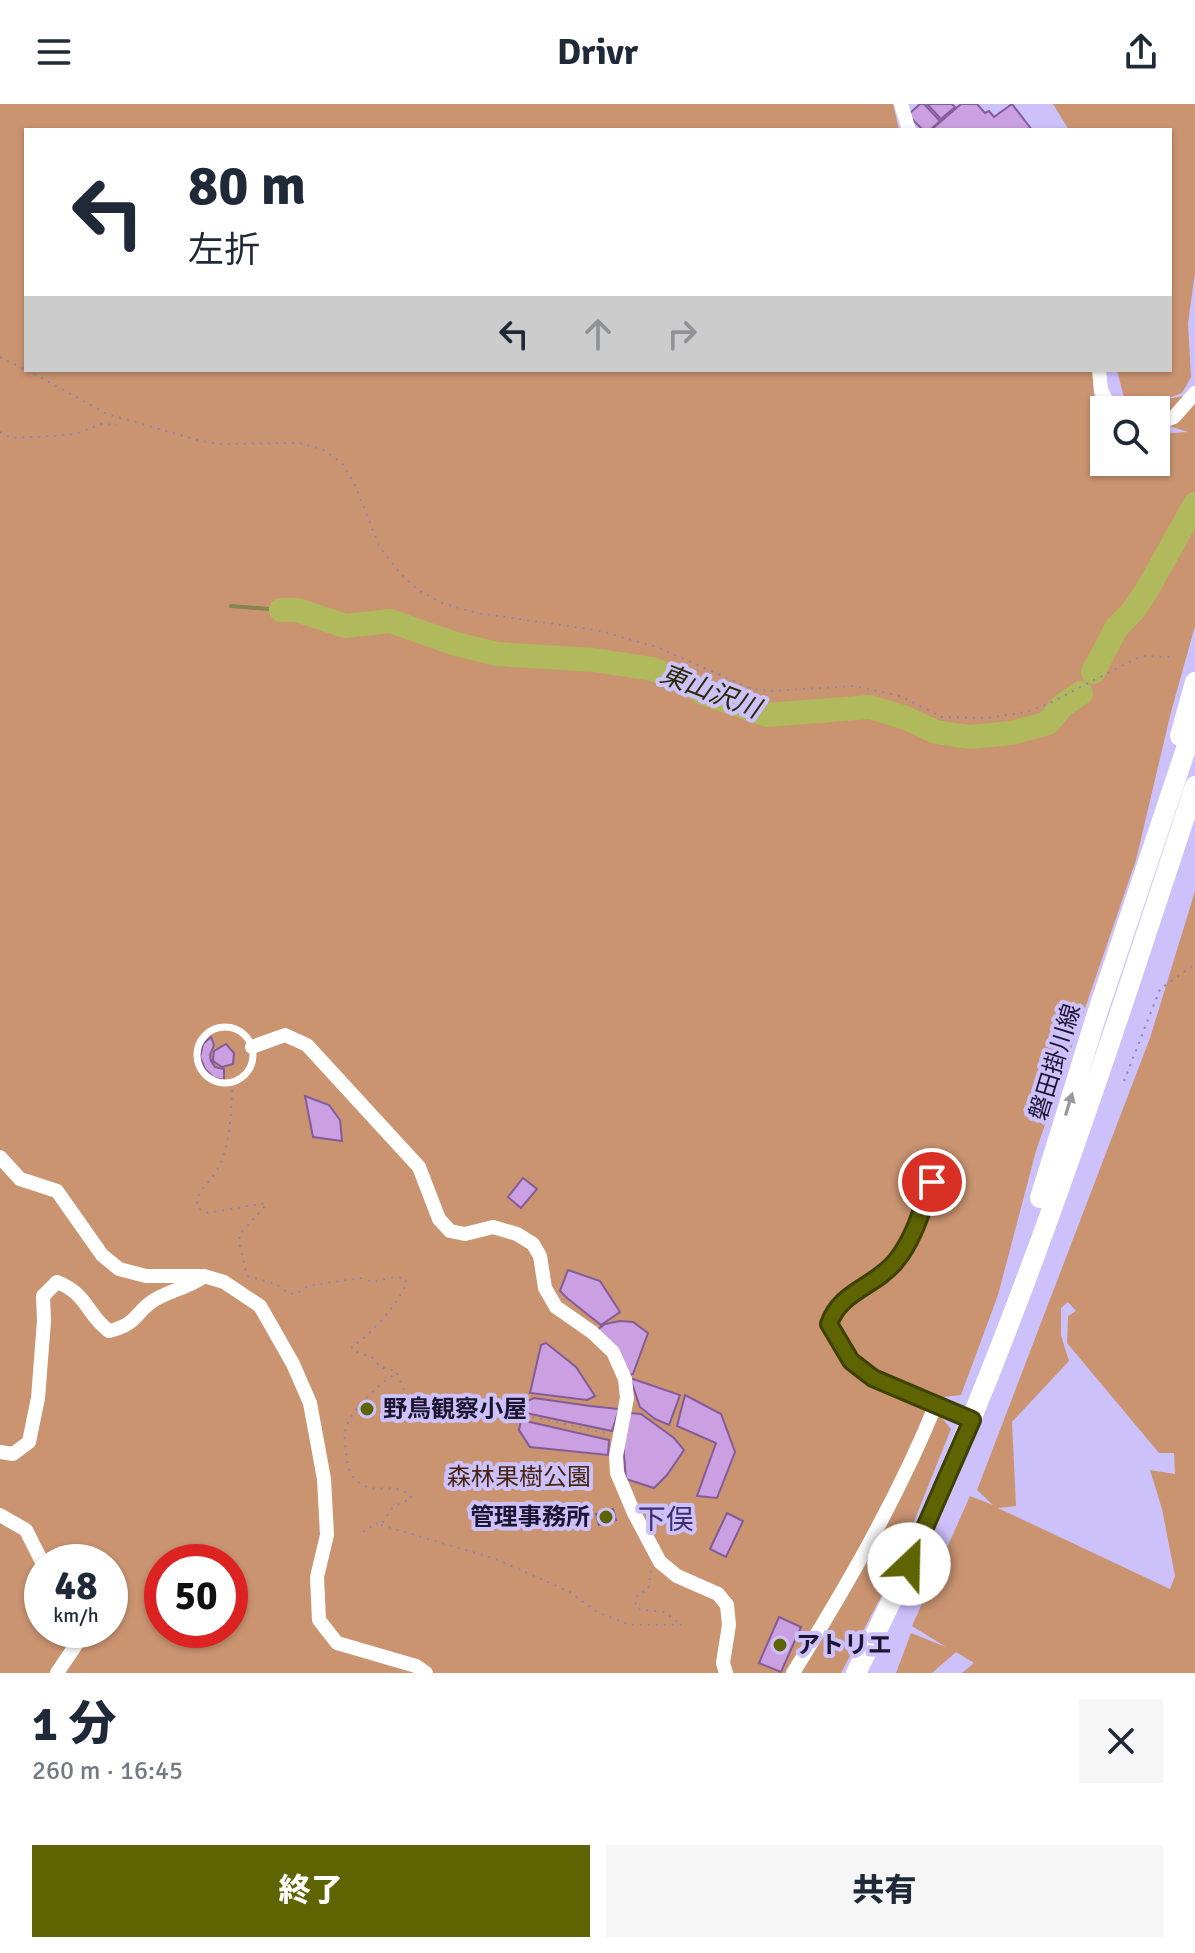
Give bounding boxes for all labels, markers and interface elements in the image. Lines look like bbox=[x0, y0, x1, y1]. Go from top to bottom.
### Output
icon: menu bbox=[32, 30, 76, 74]
text: Drivr bbox=[557, 30, 638, 75]
icon: share bbox=[1119, 30, 1163, 74]
text: 80 m bbox=[188, 151, 306, 220]
icon: left bbox=[56, 160, 160, 264]
text: 左折 bbox=[188, 228, 260, 273]
icon: left bbox=[492, 312, 536, 356]
icon: ahead bbox=[576, 312, 620, 356]
icon: right bbox=[660, 312, 704, 356]
map controls bbox=[1090, 396, 1170, 476]
button: search bbox=[1090, 396, 1170, 476]
water label: 東山沢川 bbox=[656, 658, 767, 727]
street label: 磐田掛川線 bbox=[1023, 1000, 1087, 1124]
one-way arrow bbox=[1063, 1092, 1076, 1116]
pin bbox=[898, 1148, 966, 1216]
icon: arrive bbox=[910, 1160, 954, 1204]
place label: 野鳥観察小屋 bbox=[383, 1394, 527, 1424]
marker: 野鳥観察小屋 bbox=[358, 1400, 376, 1418]
park label: 森林果樹公園 bbox=[447, 1462, 591, 1492]
place label: 管理事務所 bbox=[470, 1502, 590, 1532]
district label: 下俣 bbox=[638, 1503, 694, 1537]
marker: 管理事務所 bbox=[597, 1508, 615, 1526]
position arrow bbox=[867, 1522, 951, 1606]
speed limit sign: 50 bbox=[144, 1544, 248, 1648]
text: 48 bbox=[54, 1561, 98, 1611]
text: km/h bbox=[53, 1603, 99, 1628]
place label: アトリエ bbox=[796, 1630, 892, 1660]
marker: アトリエ bbox=[771, 1636, 789, 1654]
text: 1 分 bbox=[32, 1695, 116, 1754]
button: close bbox=[1079, 1699, 1163, 1783]
text: 260 m · 16:45 bbox=[32, 1755, 183, 1787]
button: 終了 bbox=[32, 1845, 590, 1937]
button: 共有 bbox=[606, 1845, 1163, 1937]

